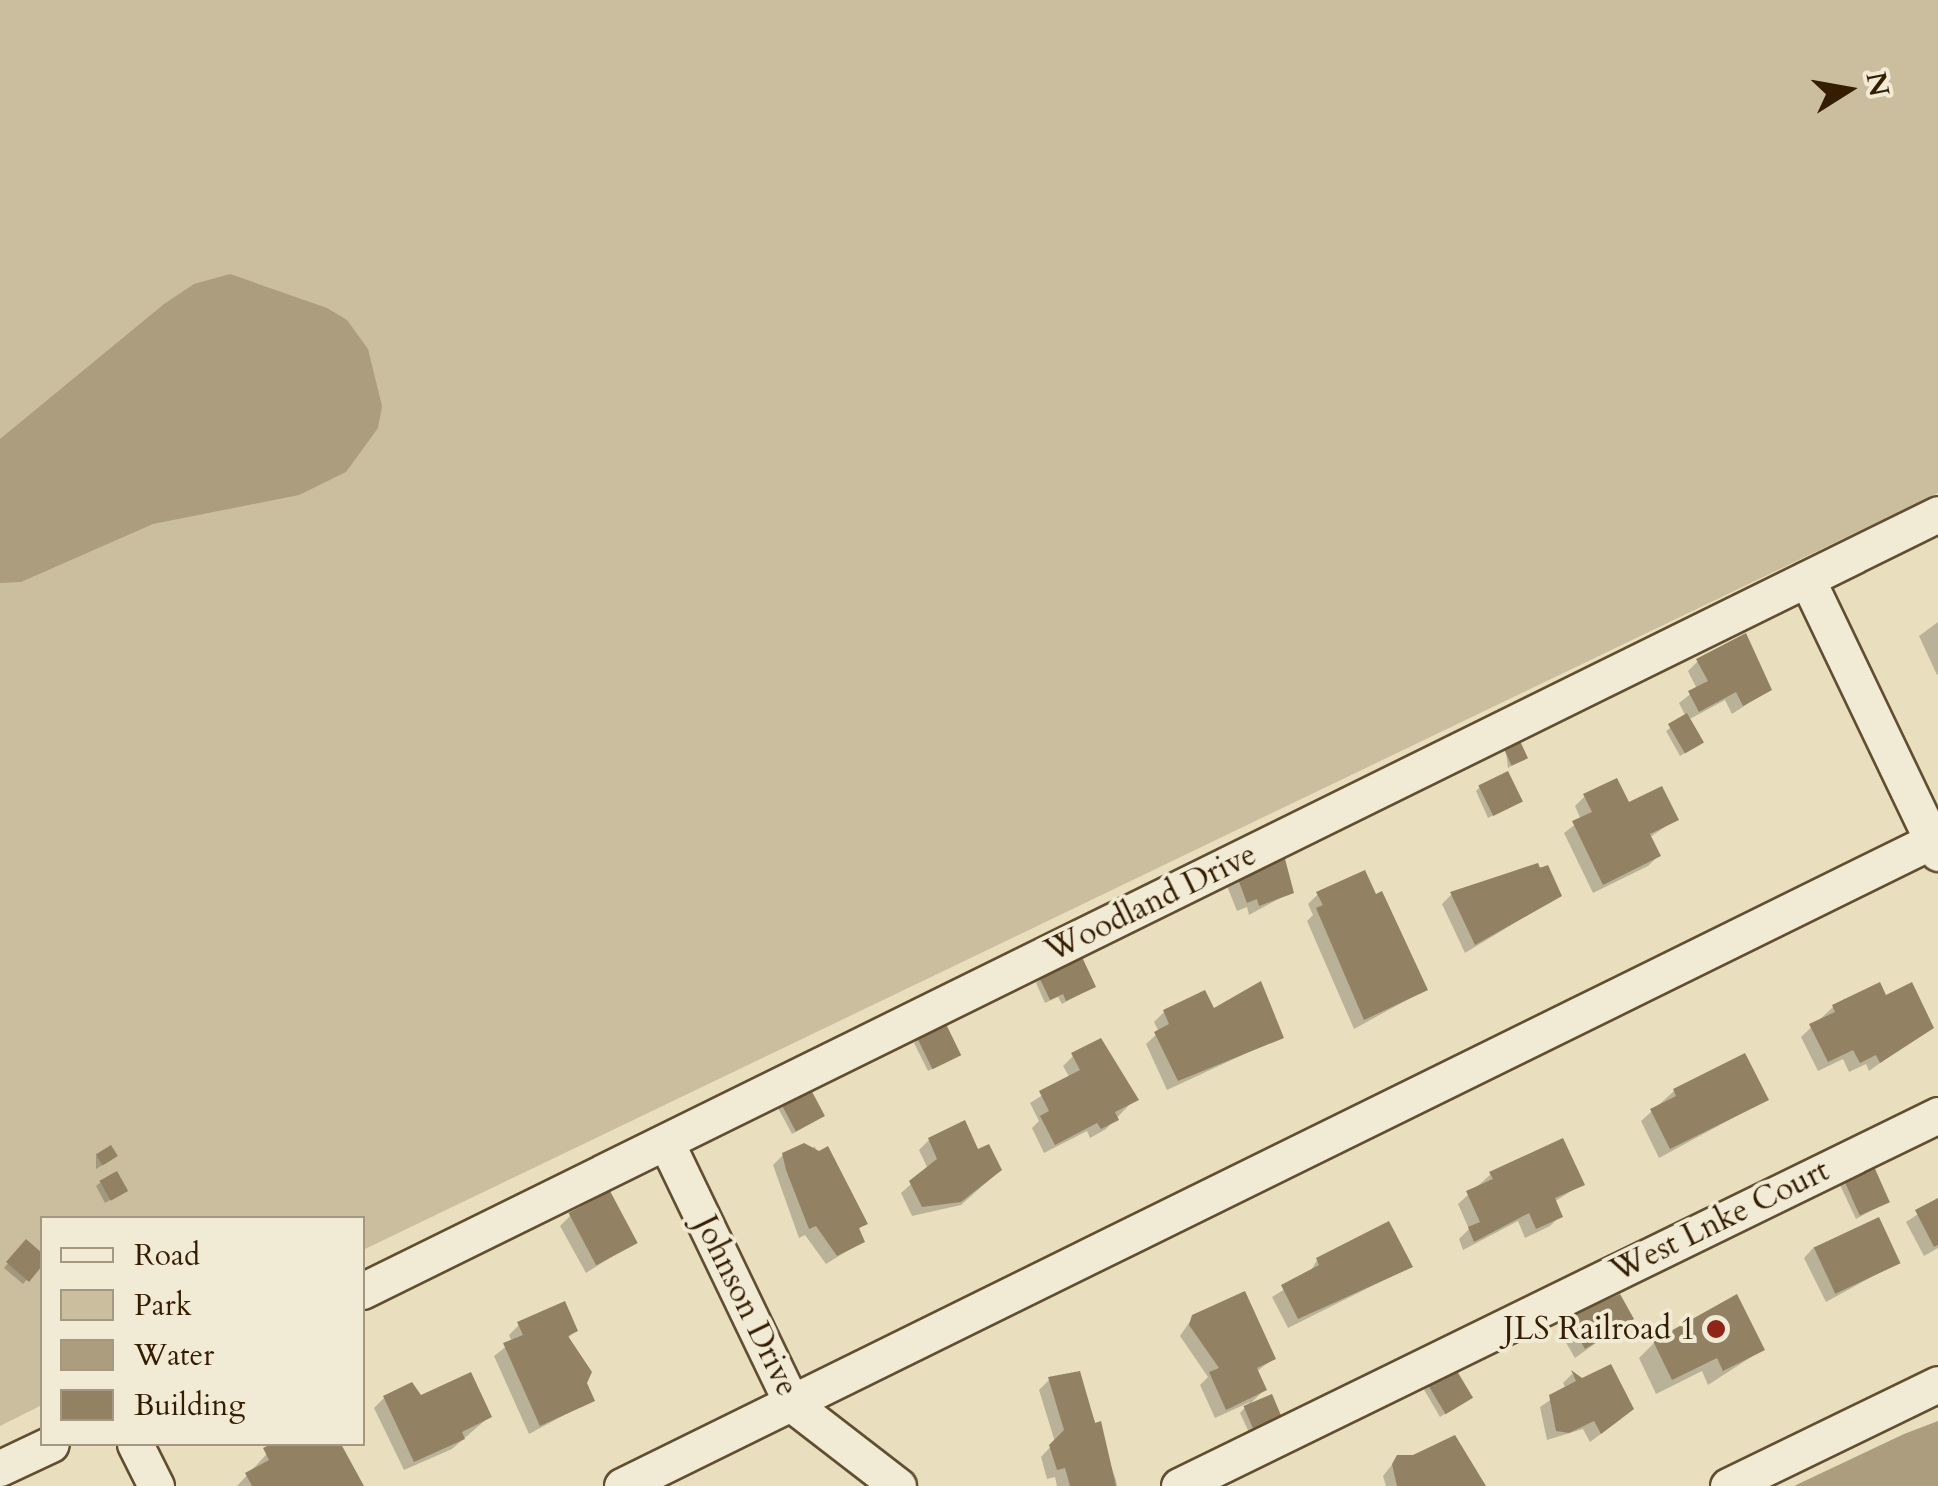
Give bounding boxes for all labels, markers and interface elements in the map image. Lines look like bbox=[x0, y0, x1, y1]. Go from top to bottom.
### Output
north arrow bbox=[1798, 40, 1898, 140]
text: N bbox=[1856, 69, 1898, 100]
street label: Woodland Drive bbox=[1039, 835, 1263, 971]
street label: West Lnke Court bbox=[1605, 1152, 1835, 1290]
street label: Johnson Drive bbox=[686, 1209, 806, 1403]
legend bbox=[40, 1216, 365, 1446]
text: Road bbox=[134, 1235, 200, 1276]
text: Park bbox=[134, 1285, 192, 1326]
place label: JLS Railroad 1 bbox=[1503, 1310, 1696, 1348]
marker: JLS Railroad 1 bbox=[1705, 1318, 1727, 1340]
text: Water bbox=[134, 1335, 214, 1376]
text: Building bbox=[134, 1385, 245, 1426]

